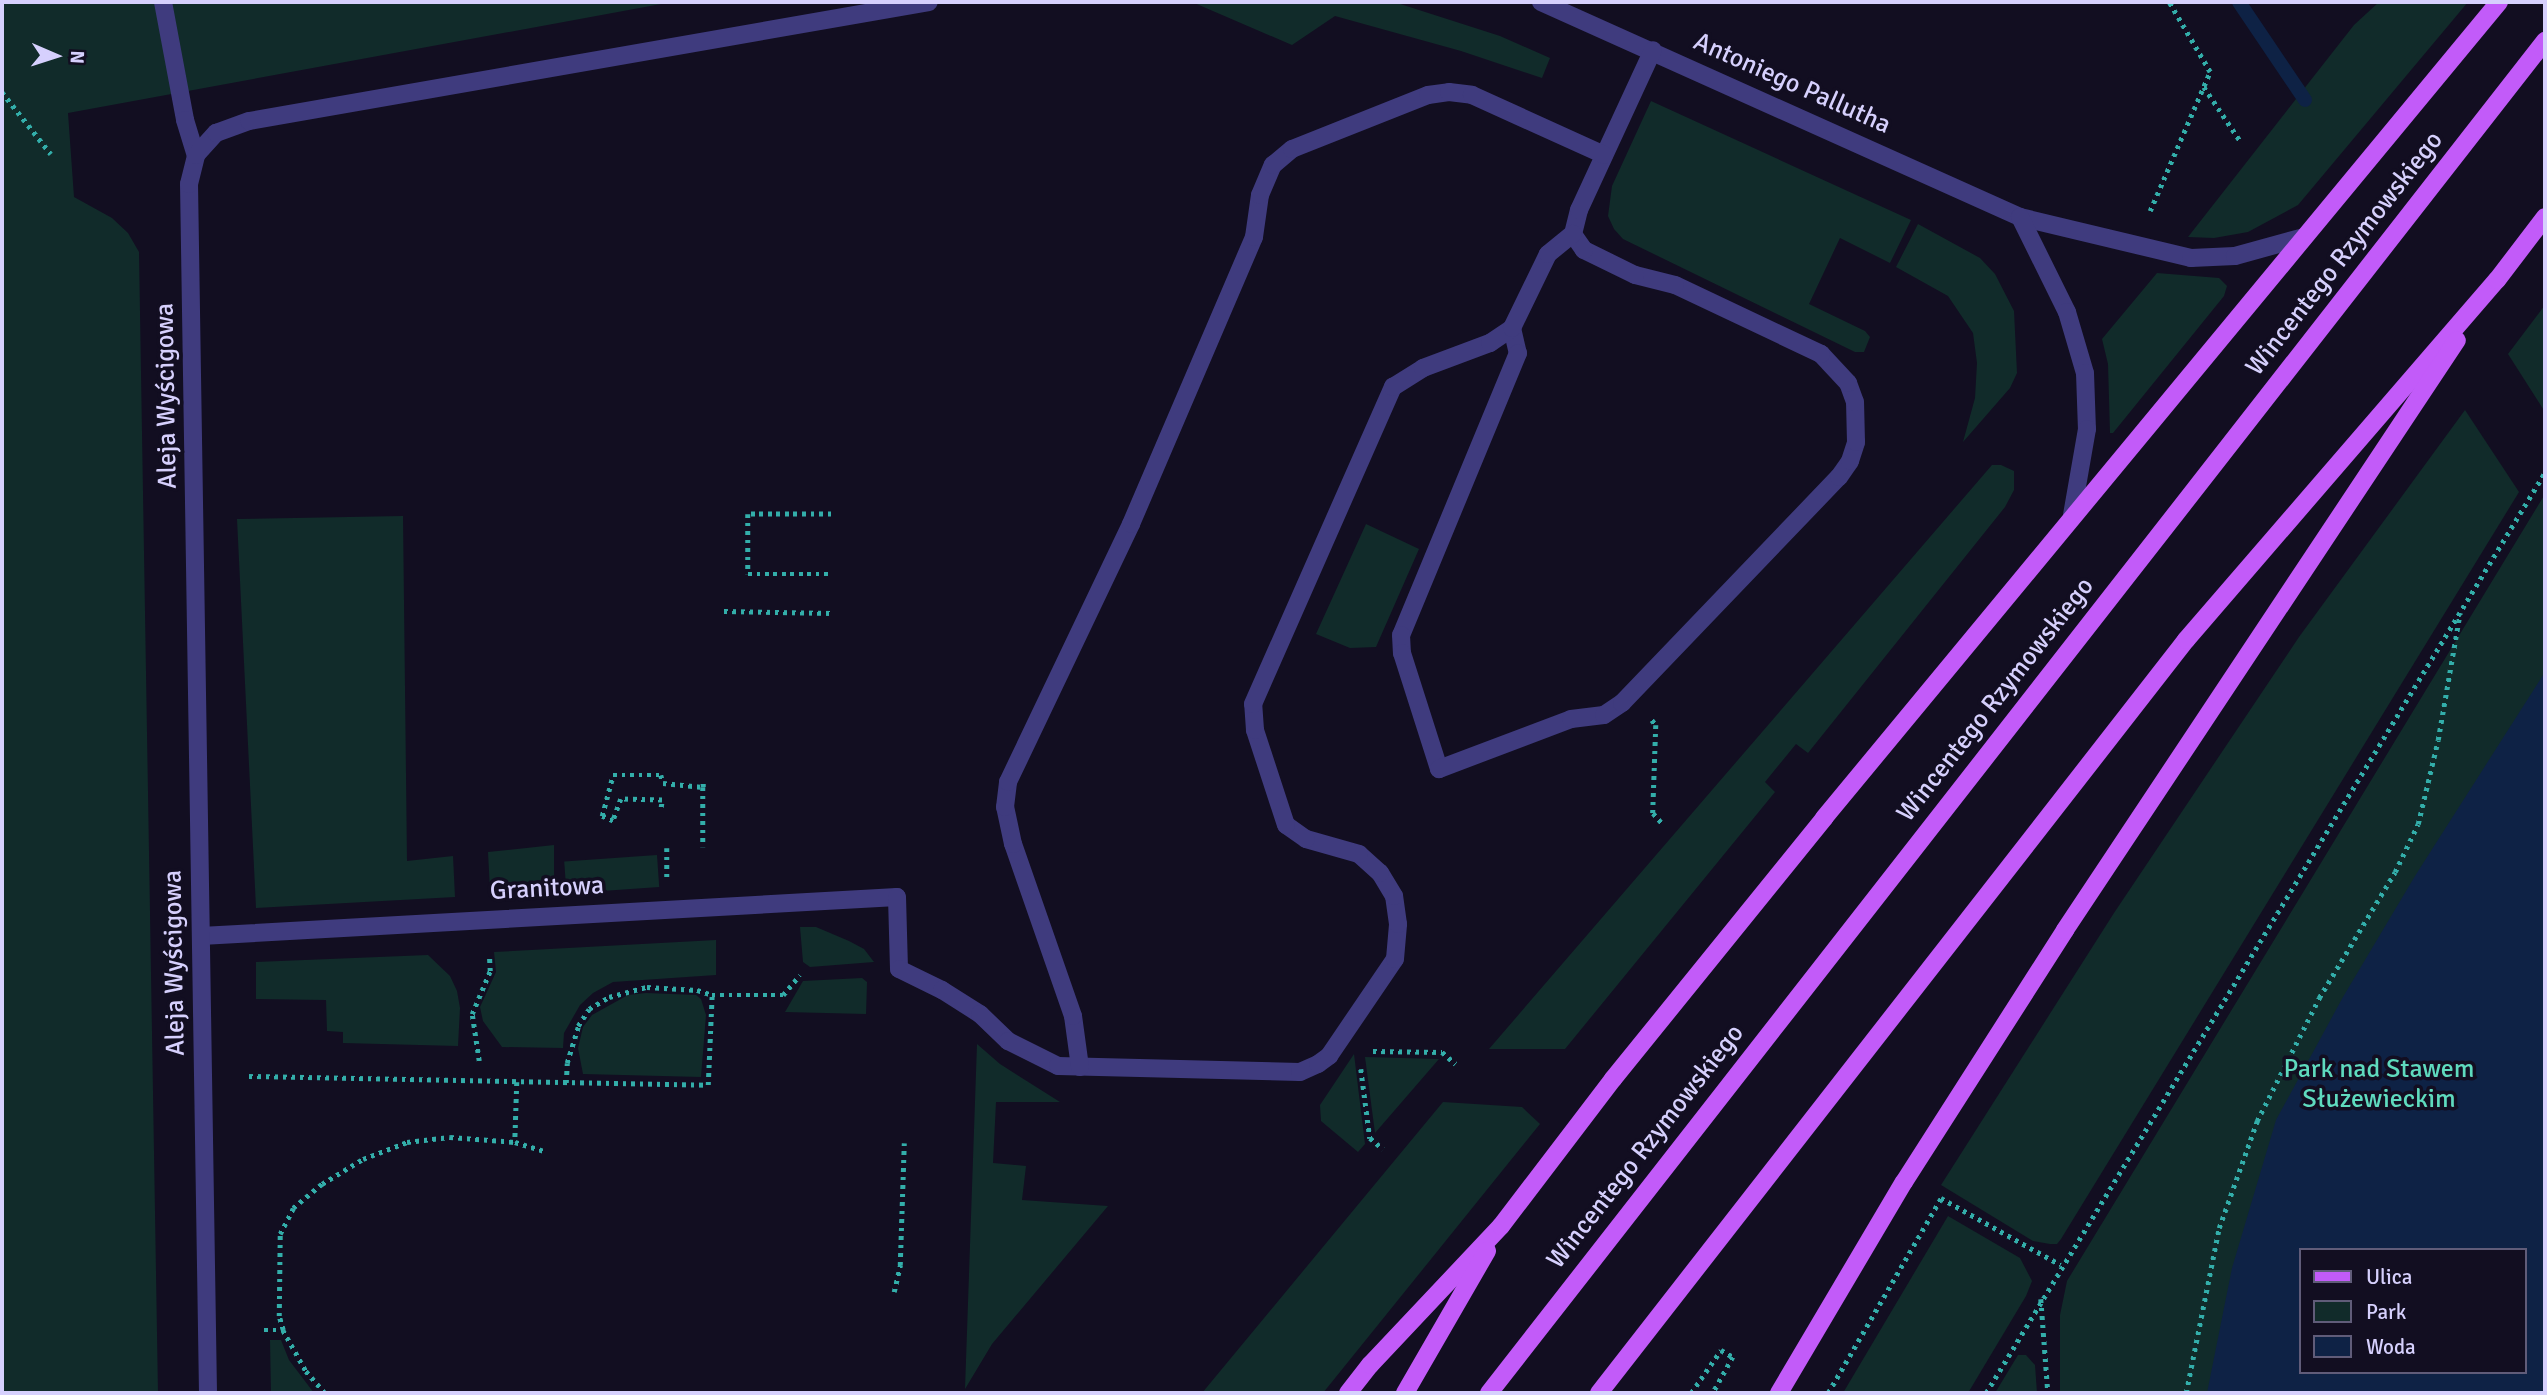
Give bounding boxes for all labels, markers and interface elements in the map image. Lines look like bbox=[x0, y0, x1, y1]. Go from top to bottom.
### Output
north arrow bbox=[21, 21, 91, 91]
street label: Antoniego Pallutha bbox=[1689, 27, 1895, 141]
text: N bbox=[65, 50, 89, 64]
street label: Wincentego Rzymowskiego bbox=[2240, 126, 2450, 382]
street label: Aleja Wyścigowa bbox=[150, 303, 184, 489]
street label: Wincentego Rzymowskiego bbox=[1891, 572, 2101, 828]
street label: Aleja Wyścigowa bbox=[158, 870, 192, 1056]
street label: Granitowa bbox=[489, 870, 605, 908]
street label: Wincentego Rzymowskiego bbox=[1541, 1019, 1751, 1275]
park label: Park nad Stawem Służewieckim bbox=[2283, 1054, 2475, 1116]
legend bbox=[2298, 1248, 2526, 1374]
text: Ulica bbox=[2366, 1264, 2412, 1290]
text: Park bbox=[2366, 1299, 2406, 1325]
text: Woda bbox=[2366, 1334, 2416, 1360]

